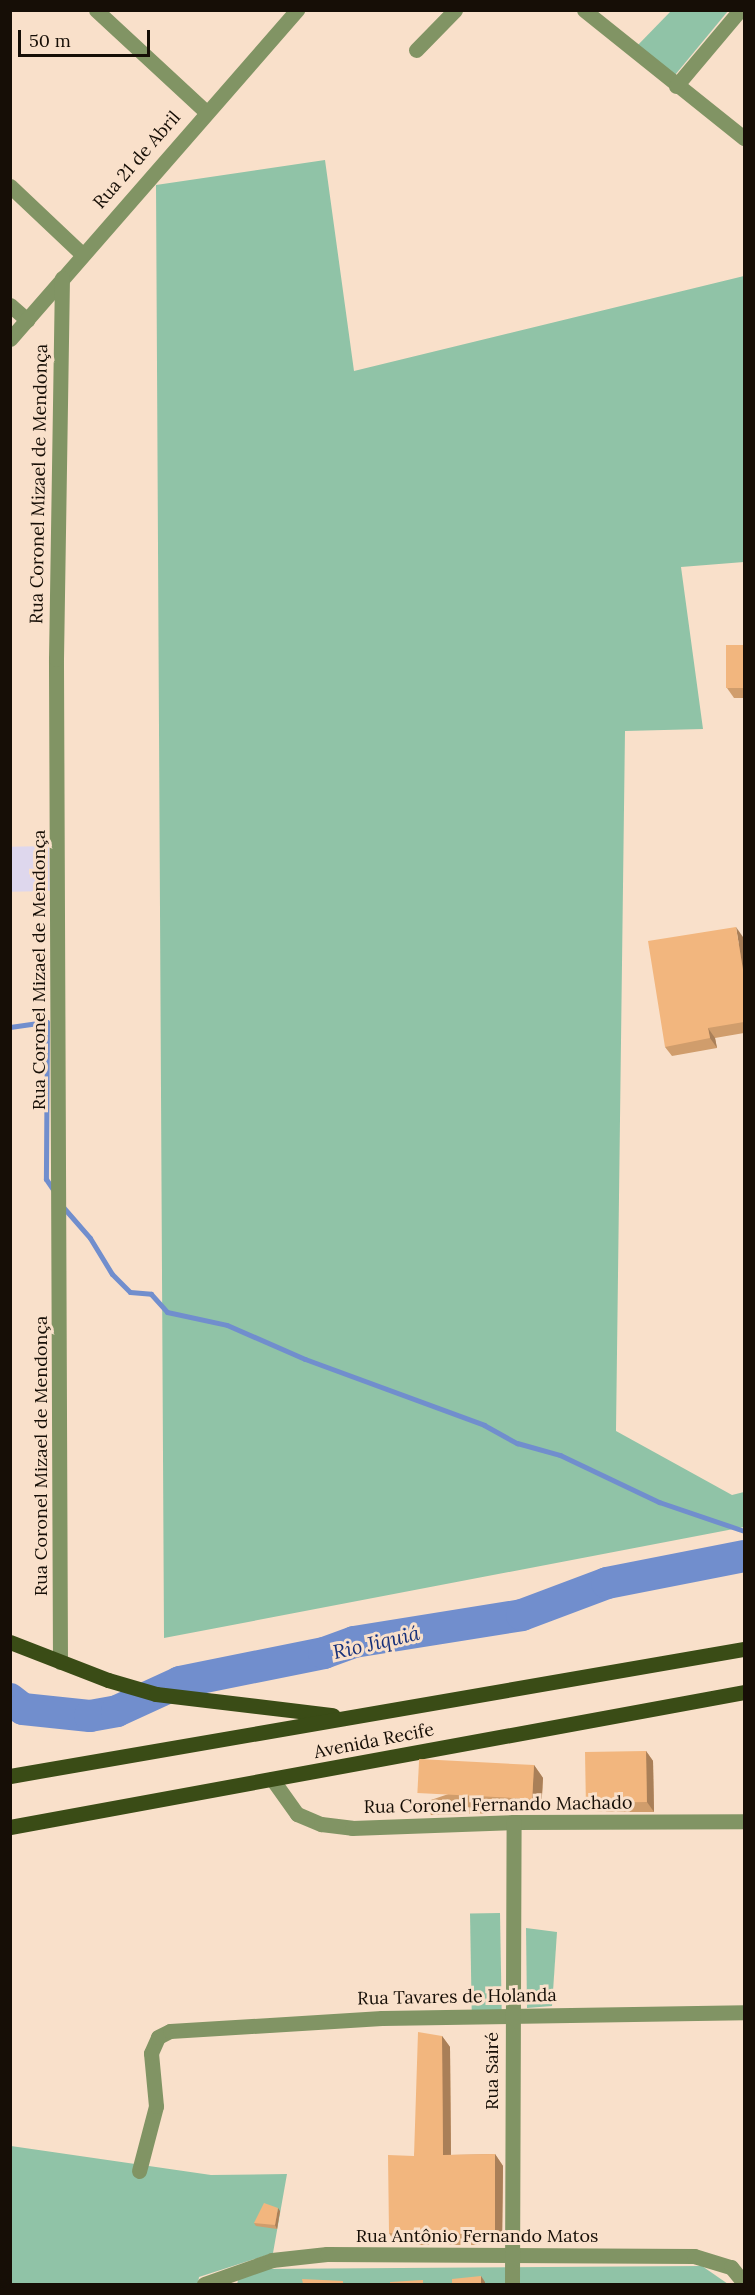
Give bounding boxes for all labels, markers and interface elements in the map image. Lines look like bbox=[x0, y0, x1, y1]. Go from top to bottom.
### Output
scale bar bbox=[21, 18, 153, 56]
text: 50 m bbox=[29, 29, 71, 52]
street label: Rua 21 de Abril bbox=[89, 107, 185, 213]
street label: Rua Coronel Mizael de Mendonça bbox=[26, 344, 52, 624]
street label: Rua Coronel Mizael de Mendonça bbox=[28, 830, 50, 1110]
street label: Rua Coronel Mizael de Mendonça bbox=[30, 1316, 52, 1596]
water label: Rio Jiquiá bbox=[330, 1620, 422, 1664]
street label: Avenida Recife bbox=[312, 1719, 436, 1763]
street label: Rua Coronel Fernando Machado bbox=[363, 1792, 633, 1818]
street label: Rua Tavares de Holanda bbox=[357, 1984, 557, 2010]
street label: Rua Sairé bbox=[481, 2032, 503, 2110]
street label: Rua Antônio Fernando Matos bbox=[356, 2225, 598, 2247]

